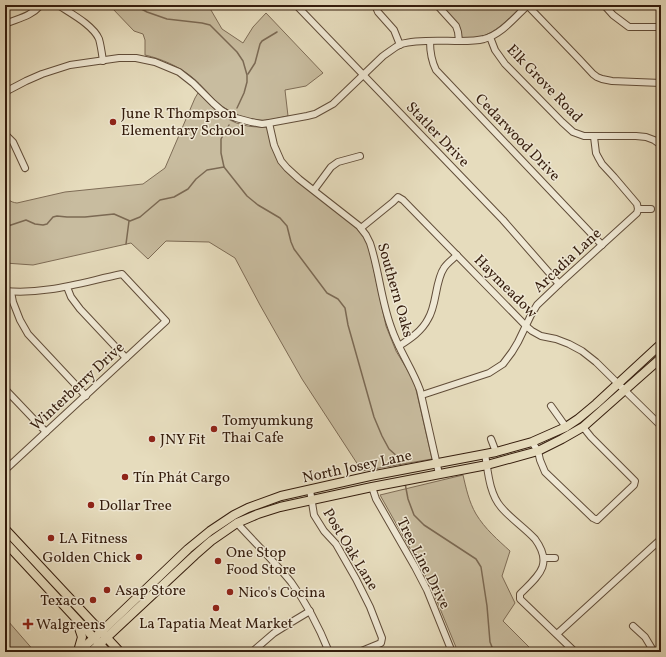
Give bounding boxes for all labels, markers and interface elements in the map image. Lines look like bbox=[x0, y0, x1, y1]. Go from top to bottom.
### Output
street label: Elk Grove Road bbox=[501, 40, 587, 128]
street label: Cedarwood Drive bbox=[470, 90, 564, 187]
street label: Statler Drive bbox=[400, 98, 474, 172]
place label: June R Thompson Elementary School bbox=[121, 104, 244, 142]
marker: June R Thompson Elementary School bbox=[108, 117, 118, 127]
street label: Arcadia Lane bbox=[529, 224, 607, 298]
street label: Southern Oaks bbox=[371, 241, 418, 340]
street label: Haymeadow bbox=[468, 251, 542, 324]
street label: Winterberry Drive bbox=[26, 338, 130, 436]
place label: Tomyumkung Thai Cafe bbox=[222, 411, 314, 449]
marker: Tomyumkung Thai Cafe bbox=[209, 424, 219, 434]
place label: JNY Fit bbox=[160, 430, 206, 451]
marker: JNY Fit bbox=[147, 434, 157, 444]
street label: North Josey Lane bbox=[301, 446, 414, 489]
place label: Tín Phát Cargo bbox=[133, 468, 230, 489]
marker: Tín Phát Cargo bbox=[120, 472, 130, 482]
place label: Dollar Tree bbox=[99, 496, 172, 517]
marker: Dollar Tree bbox=[86, 500, 96, 510]
street label: Post Oak Lane bbox=[317, 505, 383, 595]
street label: Tree Line Drive bbox=[391, 514, 455, 613]
place label: LA Fitness bbox=[59, 529, 128, 550]
marker: LA Fitness bbox=[46, 533, 56, 543]
place label: One Stop Food Store bbox=[226, 543, 296, 581]
place label: Golden Chick bbox=[42, 548, 131, 569]
marker: Golden Chick bbox=[134, 552, 144, 562]
marker: One Stop Food Store bbox=[213, 556, 223, 566]
place label: Asap Store bbox=[115, 581, 186, 602]
place label: Nico's Cocina bbox=[238, 583, 325, 604]
marker: Asap Store bbox=[102, 585, 112, 595]
marker: Nico's Cocina bbox=[225, 587, 235, 597]
place label: Texaco bbox=[40, 591, 85, 612]
marker: Texaco bbox=[88, 595, 98, 605]
marker: La Tapatia Meat Market bbox=[211, 603, 221, 613]
place label: La Tapatia Meat Market bbox=[139, 614, 293, 635]
place label: Walgreens bbox=[36, 615, 106, 636]
marker: Walgreens bbox=[23, 619, 33, 629]

